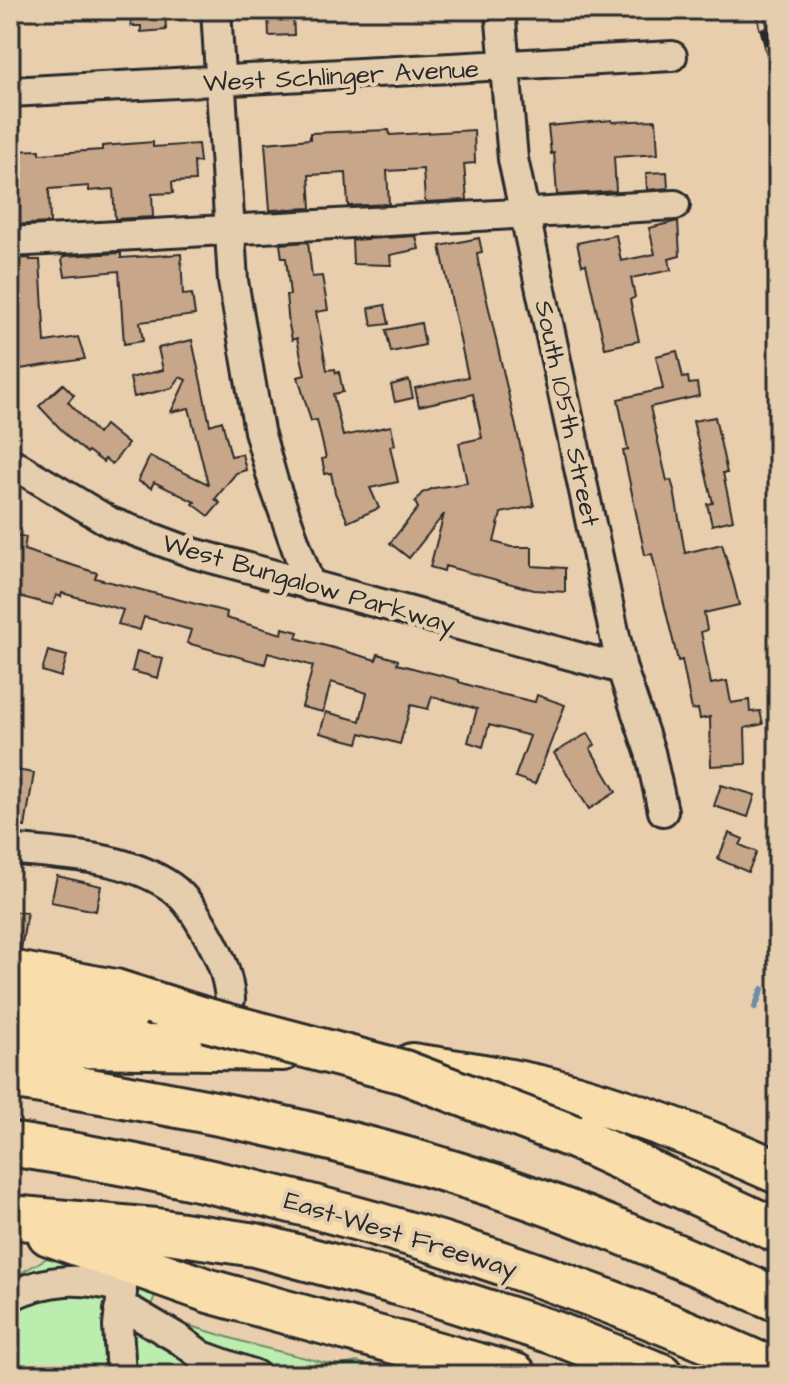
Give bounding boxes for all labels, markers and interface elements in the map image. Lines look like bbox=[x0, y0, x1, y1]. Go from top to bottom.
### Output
street label: West Schlinger Avenue bbox=[202, 51, 480, 103]
street label: South 105th Street bbox=[525, 297, 609, 530]
street label: West Bungalow Parkway bbox=[158, 525, 459, 645]
street label: East-West Freeway bbox=[279, 1182, 522, 1289]

